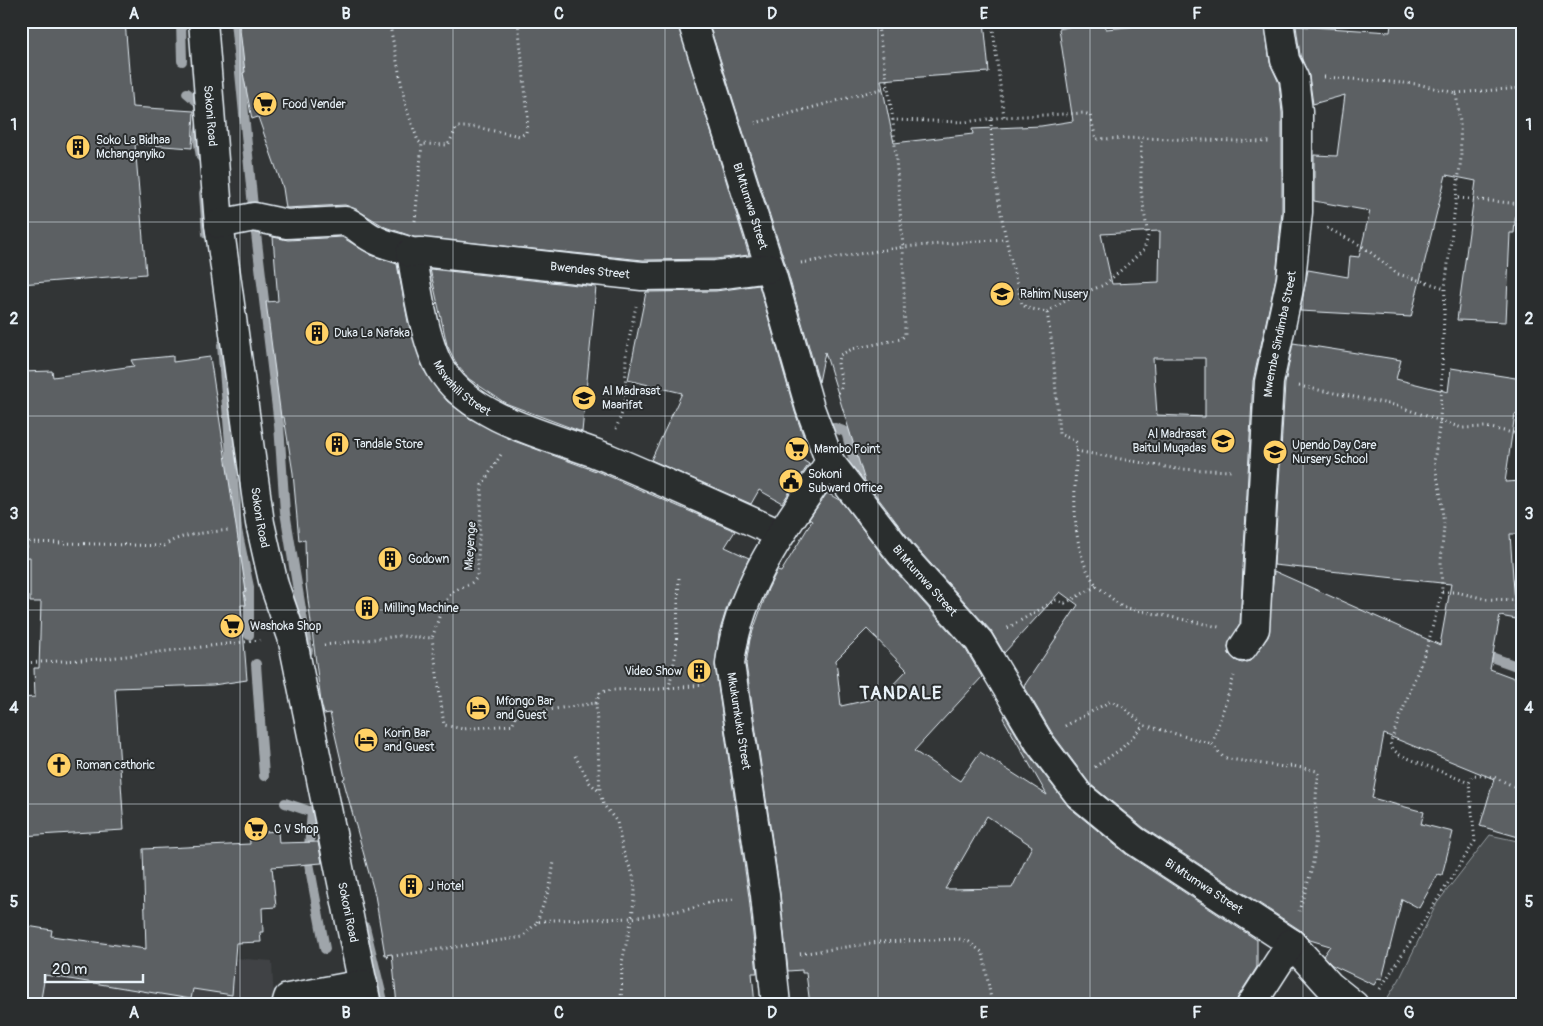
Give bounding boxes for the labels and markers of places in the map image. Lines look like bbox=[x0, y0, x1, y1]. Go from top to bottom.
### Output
supermarket icon: Food Vender bbox=[252, 91, 278, 117]
place label: Food Vender bbox=[282, 97, 347, 112]
place label: Soko La Bidhaa Mchanganyiko bbox=[96, 133, 170, 162]
building icon: Soko La Bidhaa Mchanganyiko bbox=[65, 134, 91, 160]
school or university icon: Rahim Nusery bbox=[989, 281, 1015, 307]
place label: Rahim Nusery bbox=[1020, 287, 1088, 302]
building icon: Duka La Nafaka bbox=[304, 320, 330, 346]
place label: Duka La Nafaka bbox=[334, 326, 410, 341]
place label: Al Madrasat Maarifat bbox=[602, 384, 661, 413]
school or university icon: Al Madrasat Maarifat bbox=[571, 385, 597, 411]
place label: Al Madrasat Baitul Muqadas bbox=[1132, 427, 1207, 456]
school or university icon: Al Madrasat Baitul Muqadas bbox=[1210, 428, 1236, 454]
building icon: Tandale Store bbox=[324, 431, 350, 457]
supermarket icon: Mambo Point bbox=[784, 436, 810, 462]
place label: Tandale Store bbox=[354, 437, 423, 452]
place label: Upendo Day Care Nursery School bbox=[1292, 438, 1377, 467]
school or university icon: Upendo Day Care Nursery School bbox=[1262, 439, 1288, 465]
place label: Mambo Point bbox=[814, 442, 881, 457]
place label: Sokoni Subward Office bbox=[808, 467, 883, 496]
public building icon: Sokoni Subward Office bbox=[778, 468, 804, 494]
building icon: Godown bbox=[377, 546, 403, 572]
place label: Godown bbox=[408, 552, 449, 567]
building icon: Milling Machine bbox=[354, 595, 380, 621]
place label: Milling Machine bbox=[384, 601, 459, 616]
supermarket icon: Washoka Shop bbox=[219, 613, 245, 639]
place label: Washoka Shop bbox=[250, 619, 322, 634]
building icon: Video Show bbox=[686, 658, 712, 684]
place label: Video Show bbox=[625, 664, 682, 679]
place label: Mfongo Bar and Guest bbox=[496, 694, 554, 723]
hotel icon: Mfongo Bar and Guest bbox=[465, 695, 491, 721]
place label: Korin Bar and Guest bbox=[384, 726, 435, 755]
hotel icon: Korin Bar and Guest bbox=[353, 727, 379, 753]
church icon: Roman cathoric bbox=[46, 752, 72, 778]
place label: Roman cathoric bbox=[76, 758, 155, 773]
supermarket icon: C V Shop bbox=[243, 816, 269, 842]
place label: C V Shop bbox=[274, 822, 319, 837]
building icon: J Hotel bbox=[398, 873, 424, 899]
place label: J Hotel bbox=[428, 879, 464, 894]

